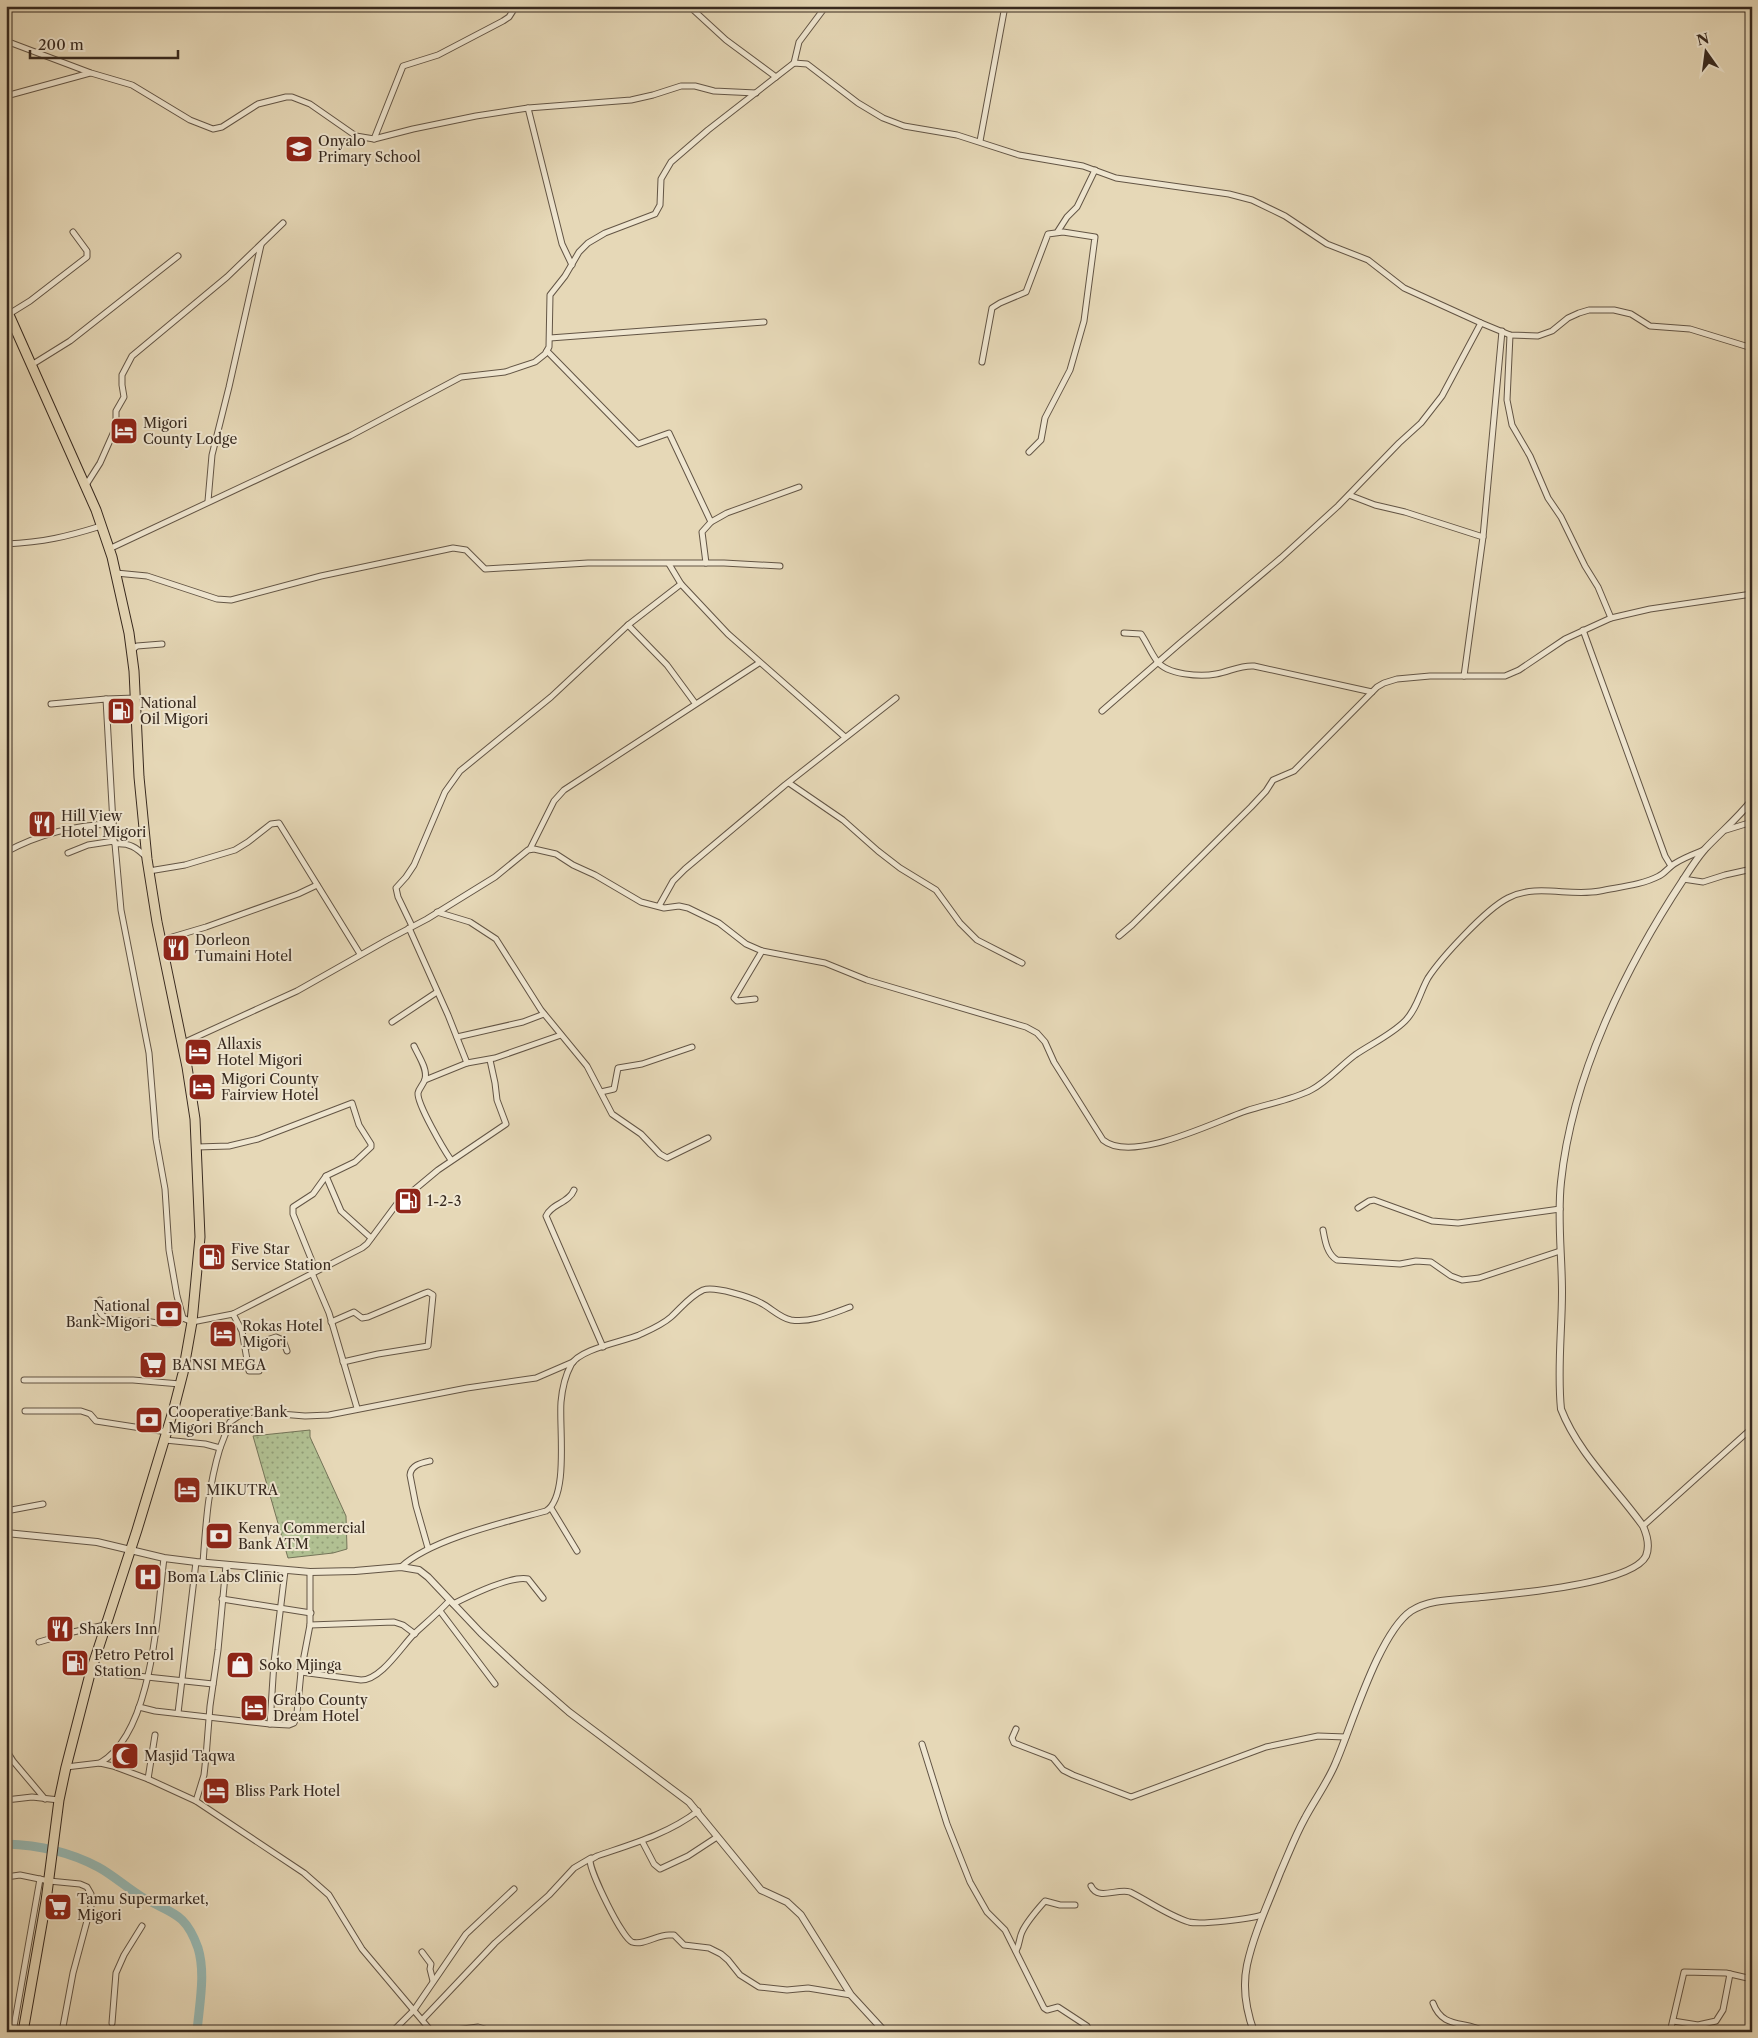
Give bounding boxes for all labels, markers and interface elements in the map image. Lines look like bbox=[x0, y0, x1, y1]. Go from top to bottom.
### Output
scale bar bbox=[30, 28, 178, 60]
north arrow bbox=[1680, 28, 1730, 78]
text: N bbox=[1695, 29, 1711, 50]
text: 200 m bbox=[38, 35, 84, 54]
place label: Onyalo Primary School bbox=[318, 132, 421, 166]
school or university icon: Onyalo Primary School bbox=[284, 134, 314, 164]
place label: Migori County Lodge bbox=[143, 414, 237, 448]
hotel icon: Migori County Lodge bbox=[109, 416, 139, 446]
place label: National Oil Migori bbox=[140, 694, 208, 728]
fuel station icon: National Oil Migori bbox=[106, 696, 136, 726]
place label: Hill View Hotel Migori bbox=[61, 807, 146, 841]
restaurant icon: Hill View Hotel Migori bbox=[27, 809, 57, 839]
place label: Dorleon Tumaini Hotel bbox=[195, 931, 292, 965]
restaurant icon: Dorleon Tumaini Hotel bbox=[161, 933, 191, 963]
place label: Allaxis Hotel Migori bbox=[216, 1035, 302, 1069]
hotel icon: Allaxis Hotel Migori bbox=[183, 1037, 213, 1067]
place label: Migori County Fairview Hotel bbox=[221, 1070, 319, 1104]
hotel icon: Migori County Fairview Hotel bbox=[187, 1072, 217, 1102]
fuel station icon: 1-2-3 bbox=[393, 1186, 423, 1216]
place label: 1-2-3 bbox=[427, 1192, 461, 1210]
place label: Five Star Service Station bbox=[231, 1240, 331, 1274]
fuel station icon: Five Star Service Station bbox=[197, 1242, 227, 1272]
place label: National Bank-Migori bbox=[66, 1297, 150, 1331]
bank icon: National Bank-Migori bbox=[154, 1299, 184, 1329]
place label: Rokas Hotel Migori bbox=[242, 1317, 323, 1351]
hotel icon: Rokas Hotel Migori bbox=[208, 1319, 238, 1349]
supermarket icon: BANSI MEGA bbox=[138, 1350, 168, 1380]
place label: BANSI MEGA bbox=[172, 1356, 267, 1374]
place label: Cooperative Bank Migori Branch bbox=[168, 1403, 288, 1437]
bank icon: Cooperative Bank Migori Branch bbox=[134, 1405, 164, 1435]
hotel icon: MIKUTRA bbox=[172, 1475, 202, 1505]
place label: MIKUTRA bbox=[206, 1481, 279, 1499]
place label: Kenya Commercial Bank ATM bbox=[238, 1519, 365, 1553]
bank icon: Kenya Commercial Bank ATM bbox=[204, 1521, 234, 1551]
hospital icon: Boma Labs Clinic bbox=[133, 1562, 163, 1592]
place label: Boma Labs Clinic bbox=[167, 1568, 284, 1586]
restaurant icon: Shakers Inn bbox=[45, 1614, 75, 1644]
place label: Shakers Inn bbox=[79, 1620, 158, 1638]
place label: Petro Petrol Station bbox=[94, 1646, 174, 1680]
fuel station icon: Petro Petrol Station bbox=[60, 1648, 90, 1678]
shop icon: Soko Mjinga bbox=[225, 1650, 255, 1680]
place label: Soko Mjinga bbox=[259, 1656, 342, 1674]
place label: Grabo County Dream Hotel bbox=[273, 1691, 368, 1725]
hotel icon: Grabo County Dream Hotel bbox=[239, 1693, 269, 1723]
mosque icon: Masjid Taqwa bbox=[110, 1741, 140, 1771]
place label: Masjid Taqwa bbox=[144, 1747, 236, 1765]
hotel icon: Bliss Park Hotel bbox=[201, 1776, 231, 1806]
place label: Bliss Park Hotel bbox=[235, 1782, 340, 1800]
place label: Tamu Supermarket, Migori bbox=[77, 1890, 209, 1924]
supermarket icon: Tamu Supermarket, Migori bbox=[43, 1892, 73, 1922]

